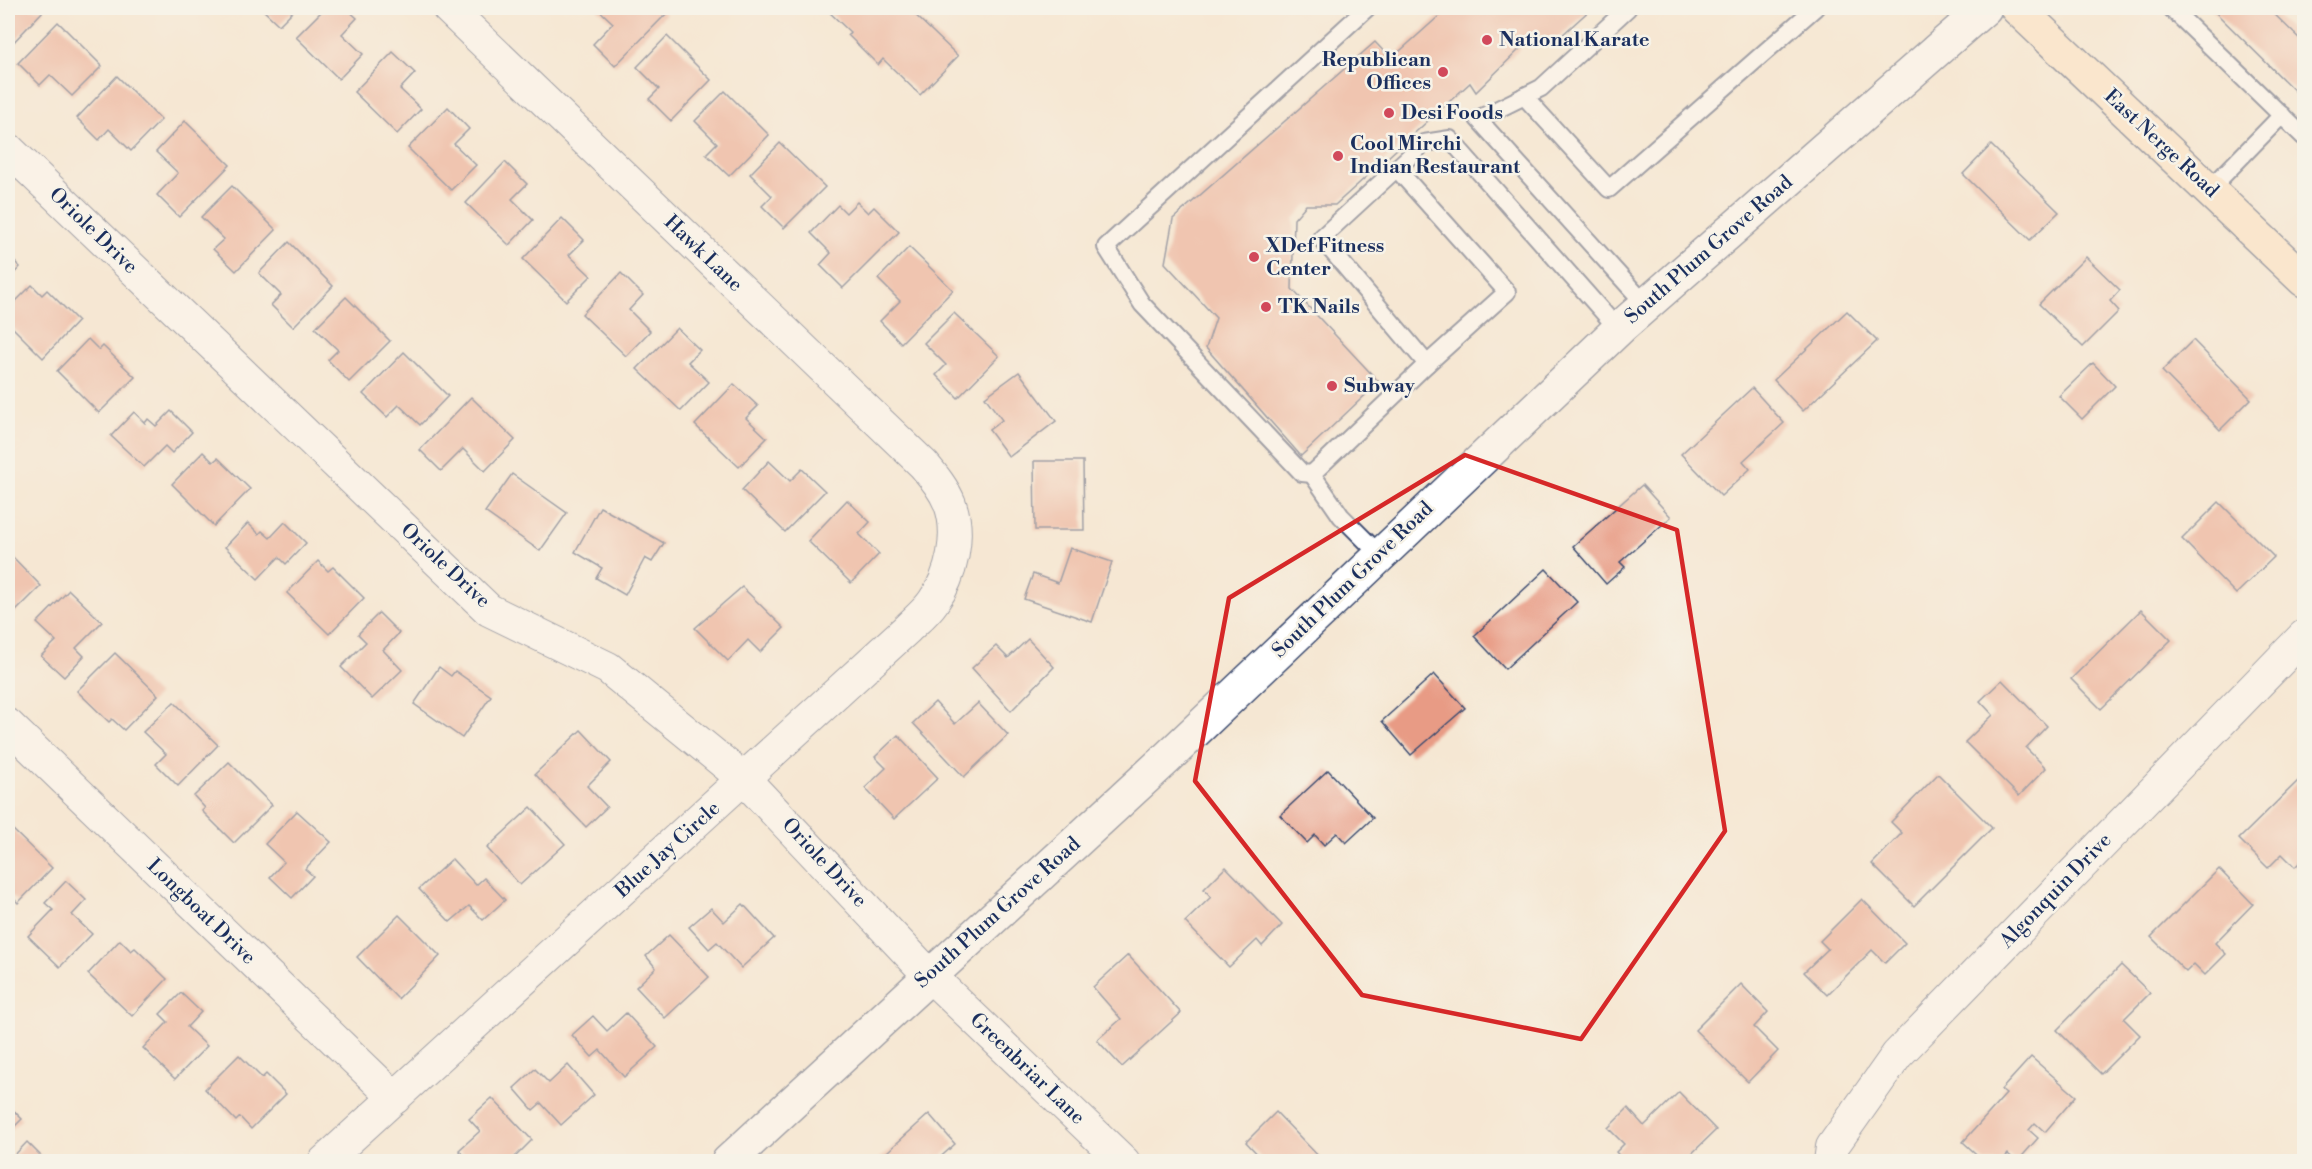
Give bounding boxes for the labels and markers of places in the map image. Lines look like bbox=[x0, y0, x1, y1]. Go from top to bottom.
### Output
place label: National Karate bbox=[1499, 28, 1650, 53]
marker: National Karate bbox=[1480, 33, 1494, 47]
place label: Republican Offices bbox=[1322, 48, 1432, 96]
marker: Republican Offices bbox=[1436, 65, 1450, 79]
place label: Desi Foods bbox=[1401, 101, 1503, 126]
marker: Desi Foods bbox=[1382, 106, 1396, 120]
place label: Cool Mirchi Indian Restaurant bbox=[1350, 132, 1521, 180]
marker: Cool Mirchi Indian Restaurant bbox=[1331, 149, 1345, 163]
place label: XDef Fitness Center bbox=[1265, 234, 1384, 282]
marker: XDef Fitness Center bbox=[1247, 250, 1261, 264]
place label: TK Nails bbox=[1278, 295, 1360, 320]
marker: TK Nails bbox=[1259, 300, 1273, 314]
place label: Subway bbox=[1344, 374, 1416, 399]
marker: Subway bbox=[1325, 379, 1339, 393]

